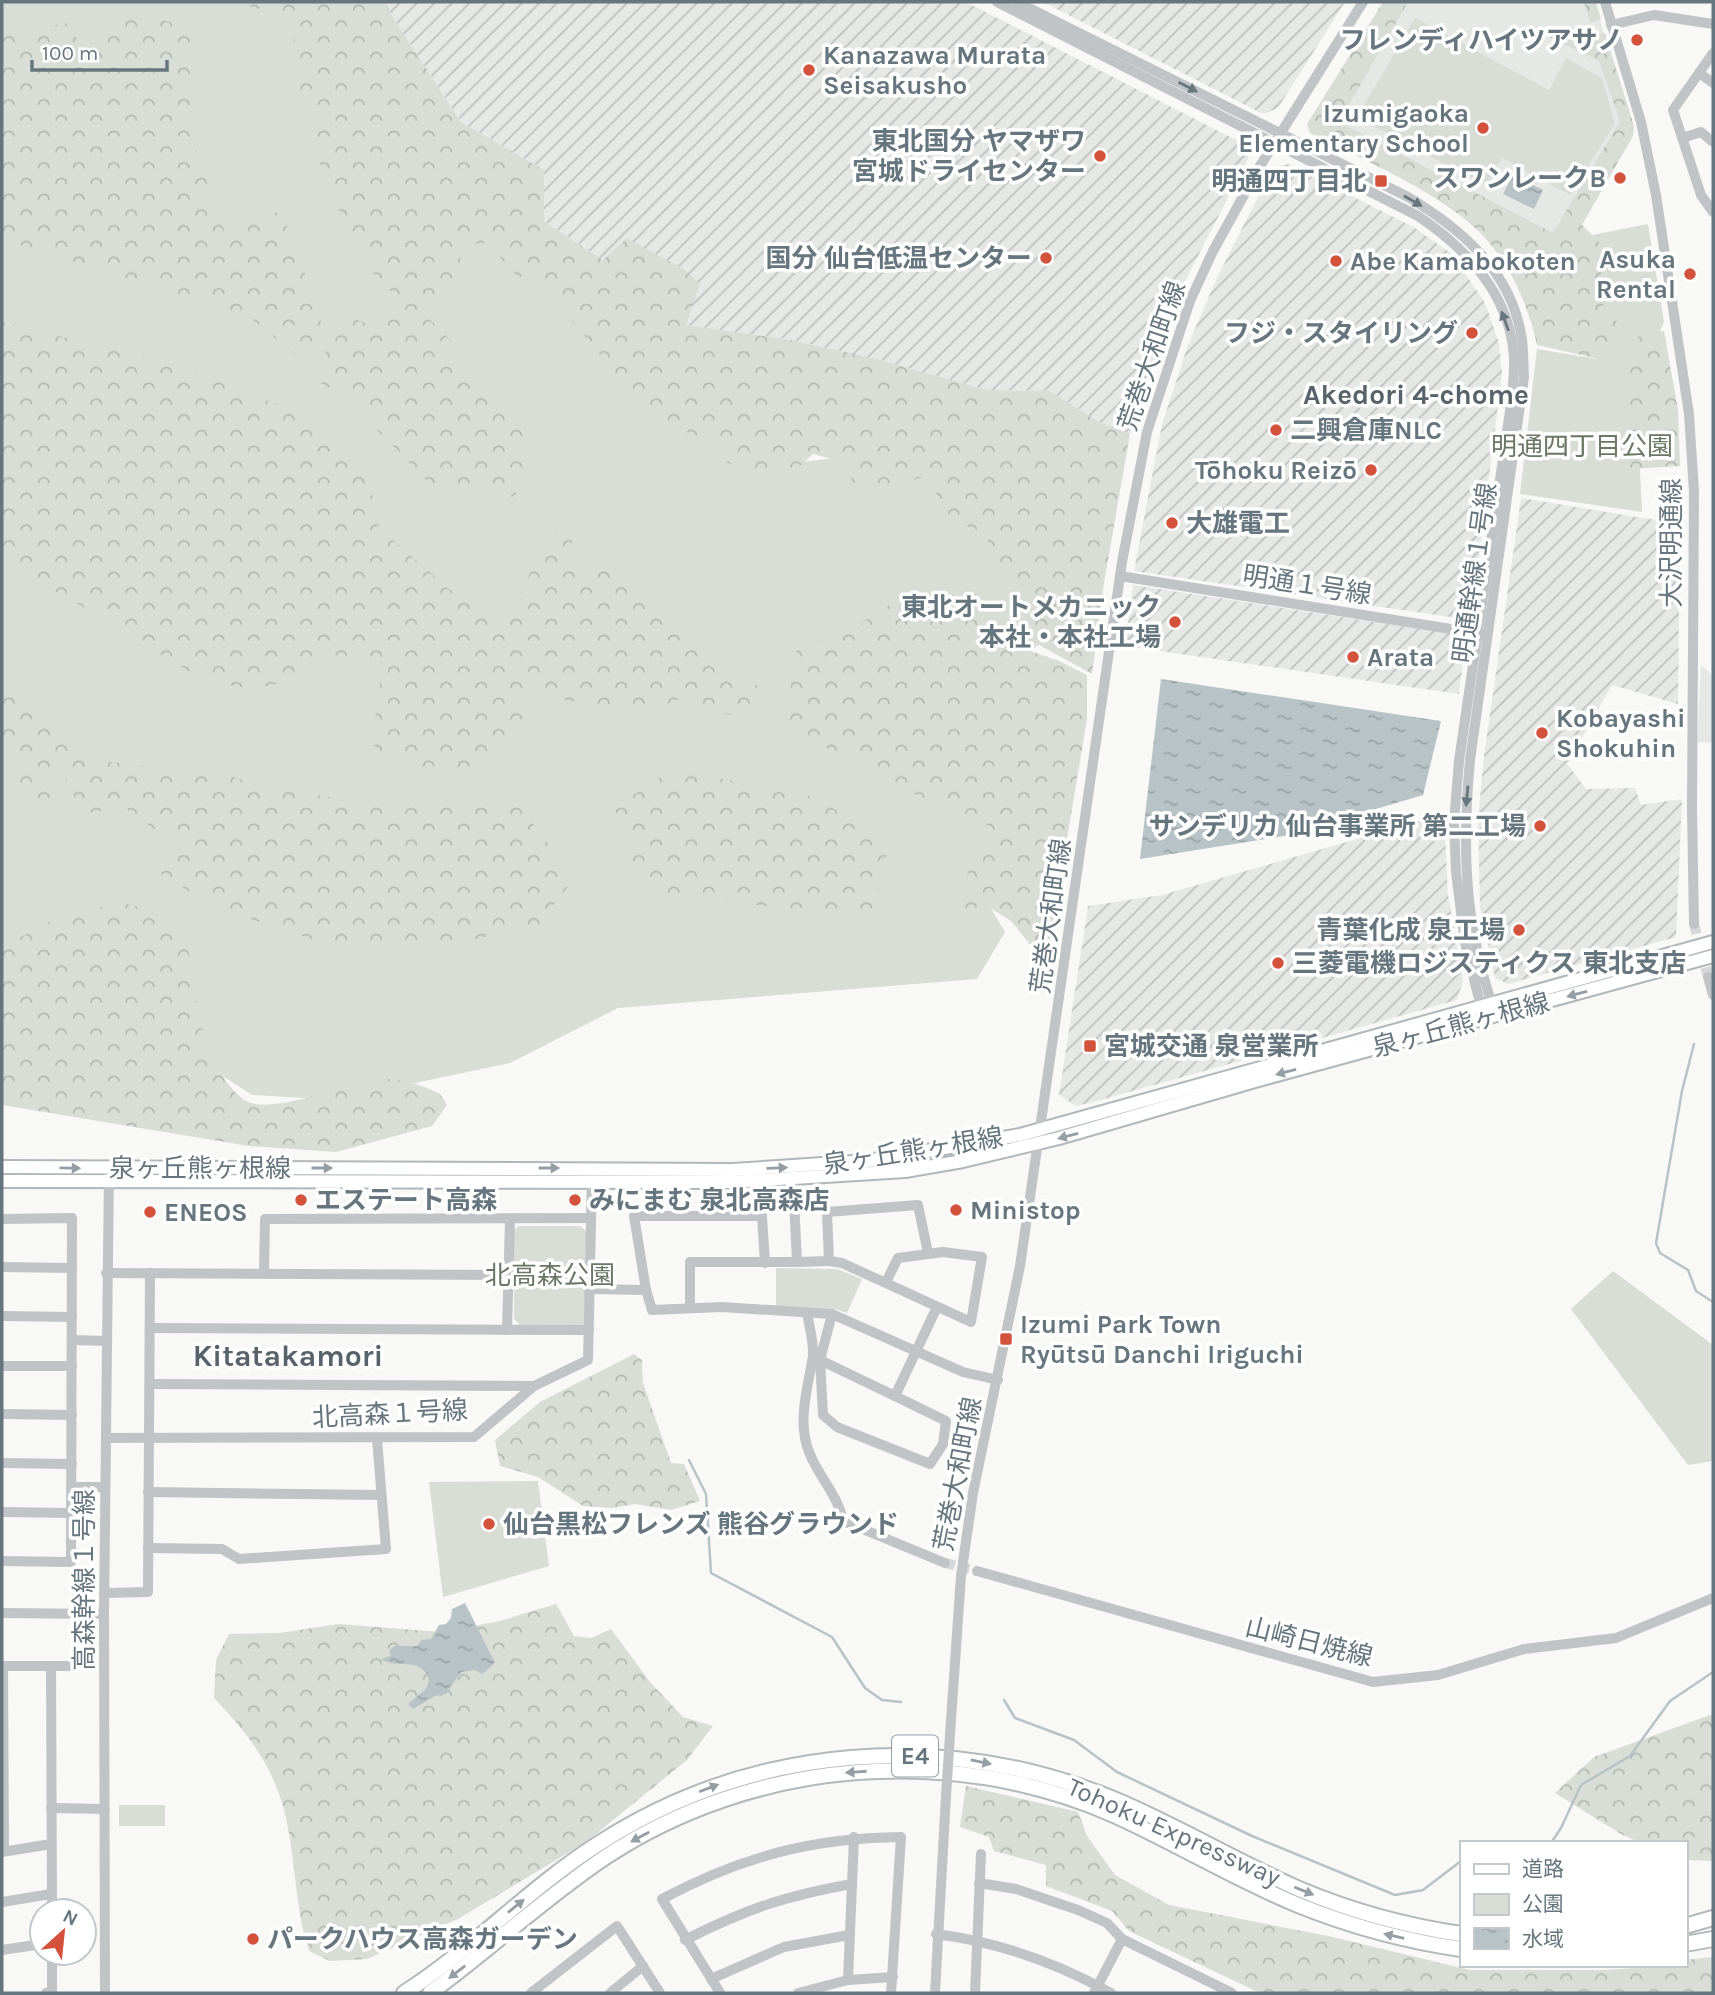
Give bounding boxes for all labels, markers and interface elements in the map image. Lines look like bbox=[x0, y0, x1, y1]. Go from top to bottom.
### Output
place label: フレンディハイツアサノ bbox=[1340, 25, 1623, 56]
scale bar bbox=[32, 28, 166, 72]
marker: フレンディハイツアサノ bbox=[1629, 32, 1645, 48]
place label: Kanazawa Murata Seisakusho bbox=[823, 40, 1046, 101]
text: 100 m bbox=[42, 41, 99, 65]
marker: Kanazawa Murata Seisakusho bbox=[801, 62, 817, 78]
one-way arrow bbox=[1178, 82, 1198, 93]
place label: Izumigaoka Elementary School bbox=[1238, 98, 1469, 159]
marker: Izumigaoka Elementary School bbox=[1475, 120, 1491, 136]
place label: 東北国分 ヤマザワ 宮城ドライセンター bbox=[852, 126, 1086, 187]
marker: 東北国分 ヤマザワ 宮城ドライセンター bbox=[1092, 148, 1108, 164]
place label: スワンレークB bbox=[1433, 163, 1606, 194]
place label: 明通四丁目北 bbox=[1211, 166, 1367, 197]
marker: スワンレークB bbox=[1612, 170, 1628, 186]
marker: 明通四丁目北 bbox=[1373, 173, 1389, 189]
one-way arrow bbox=[1403, 194, 1422, 207]
place label: 国分 仙台低温センター bbox=[765, 243, 1032, 274]
place label: Asuka Rental bbox=[1596, 244, 1676, 305]
place label: Abe Kamabokoten bbox=[1350, 246, 1576, 277]
marker: 国分 仙台低温センター bbox=[1038, 250, 1054, 266]
marker: Abe Kamabokoten bbox=[1328, 253, 1344, 269]
marker: Asuka Rental bbox=[1682, 266, 1698, 282]
street label: 荒巻大和町線 bbox=[1112, 277, 1192, 435]
one-way arrow bbox=[1499, 311, 1510, 332]
place label: フジ・スタイリング bbox=[1224, 318, 1458, 349]
marker: フジ・スタイリング bbox=[1464, 325, 1480, 341]
district label: Akedori 4-chome bbox=[1303, 378, 1529, 411]
place label: 二興倉庫NLC bbox=[1290, 415, 1442, 446]
marker: 二興倉庫NLC bbox=[1268, 422, 1284, 438]
park label: 明通四丁目公園 bbox=[1491, 431, 1673, 462]
place label: Tōhoku Reizō bbox=[1195, 455, 1357, 486]
marker: Tōhoku Reizō bbox=[1363, 462, 1379, 478]
street label: 大沢明通線 bbox=[1656, 478, 1687, 608]
street label: 明通幹線１号線 bbox=[1447, 481, 1503, 665]
place label: 大雄電工 bbox=[1186, 508, 1290, 539]
marker: 大雄電工 bbox=[1164, 515, 1180, 531]
street label: 明通１号線 bbox=[1240, 560, 1374, 610]
place label: 東北オートメカニック 本社・本社工場 bbox=[901, 592, 1161, 653]
marker: 東北オートメカニック 本社・本社工場 bbox=[1167, 614, 1183, 630]
place label: Arata bbox=[1367, 642, 1434, 673]
marker: Arata bbox=[1345, 649, 1361, 665]
place label: Kobayashi Shokuhin bbox=[1556, 703, 1686, 764]
marker: Kobayashi Shokuhin bbox=[1534, 725, 1550, 741]
one-way arrow bbox=[1461, 785, 1472, 807]
place label: サンデリカ 仙台事業所 第二工場 bbox=[1149, 811, 1526, 842]
marker: サンデリカ 仙台事業所 第二工場 bbox=[1532, 818, 1548, 834]
street label: 荒巻大和町線 bbox=[1025, 837, 1077, 995]
place label: 青葉化成 泉工場 bbox=[1316, 915, 1505, 946]
marker: 青葉化成 泉工場 bbox=[1511, 922, 1527, 938]
place label: 三菱電機ロジスティクス 東北支店 bbox=[1292, 948, 1686, 979]
marker: 三菱電機ロジスティクス 東北支店 bbox=[1270, 955, 1286, 971]
street label: 泉ヶ丘熊ヶ根線 bbox=[1369, 986, 1553, 1064]
one-way arrow bbox=[1566, 989, 1587, 999]
place label: 宮城交通 泉営業所 bbox=[1104, 1031, 1319, 1062]
marker: 宮城交通 泉営業所 bbox=[1082, 1038, 1098, 1054]
one-way arrow bbox=[1275, 1068, 1296, 1078]
street label: 泉ヶ丘熊ヶ根線 bbox=[821, 1121, 1005, 1181]
one-way arrow bbox=[1057, 1131, 1078, 1141]
street label: 泉ヶ丘熊ヶ根線 bbox=[109, 1153, 291, 1184]
one-way arrow bbox=[59, 1162, 81, 1174]
one-way arrow bbox=[311, 1162, 333, 1174]
one-way arrow bbox=[539, 1163, 561, 1174]
one-way arrow bbox=[766, 1163, 788, 1174]
place label: エステート高森 bbox=[315, 1185, 497, 1216]
place label: みにまむ 泉北高森店 bbox=[589, 1185, 830, 1216]
marker: エステート高森 bbox=[293, 1192, 309, 1208]
marker: みにまむ 泉北高森店 bbox=[567, 1192, 583, 1208]
place label: Ministop bbox=[970, 1195, 1081, 1226]
place label: ENEOS bbox=[164, 1197, 247, 1228]
marker: Ministop bbox=[948, 1202, 964, 1218]
marker: ENEOS bbox=[142, 1204, 158, 1220]
park label: 北高森公園 bbox=[485, 1260, 615, 1291]
place label: Izumi Park Town Ryūtsū Danchi Iriguchi bbox=[1020, 1309, 1304, 1370]
marker: Izumi Park Town Ryūtsū Danchi Iriguchi bbox=[998, 1331, 1014, 1347]
district label: Kitatakamori bbox=[193, 1338, 383, 1374]
street label: 北高森１号線 bbox=[311, 1394, 469, 1434]
street label: 荒巻大和町線 bbox=[928, 1394, 988, 1554]
street label: 高森幹線１号線 bbox=[69, 1489, 100, 1671]
place label: 仙台黒松フレンズ 熊谷グラウンド bbox=[503, 1509, 899, 1540]
marker: 仙台黒松フレンズ 熊谷グラウンド bbox=[481, 1516, 497, 1532]
street label: 山崎日焼線 bbox=[1242, 1611, 1376, 1673]
road number: E4 bbox=[892, 1736, 938, 1776]
one-way arrow bbox=[970, 1756, 992, 1767]
one-way arrow bbox=[844, 1767, 866, 1778]
street label: Tohoku Expressway bbox=[1063, 1771, 1285, 1893]
one-way arrow bbox=[699, 1782, 720, 1793]
one-way arrow bbox=[630, 1831, 649, 1843]
legend bbox=[1460, 1841, 1687, 1967]
text: 道路 bbox=[1522, 1857, 1564, 1881]
one-way arrow bbox=[1294, 1885, 1315, 1896]
text: 公園 bbox=[1522, 1892, 1564, 1916]
north arrow bbox=[28, 1897, 98, 1967]
one-way arrow bbox=[507, 1900, 525, 1914]
text: N bbox=[59, 1905, 81, 1931]
place label: パークハウス高森ガーデン bbox=[267, 1924, 578, 1955]
text: 水域 bbox=[1522, 1927, 1564, 1951]
one-way arrow bbox=[1383, 1930, 1405, 1941]
marker: パークハウス高森ガーデン bbox=[245, 1931, 261, 1947]
one-way arrow bbox=[449, 1965, 467, 1980]

